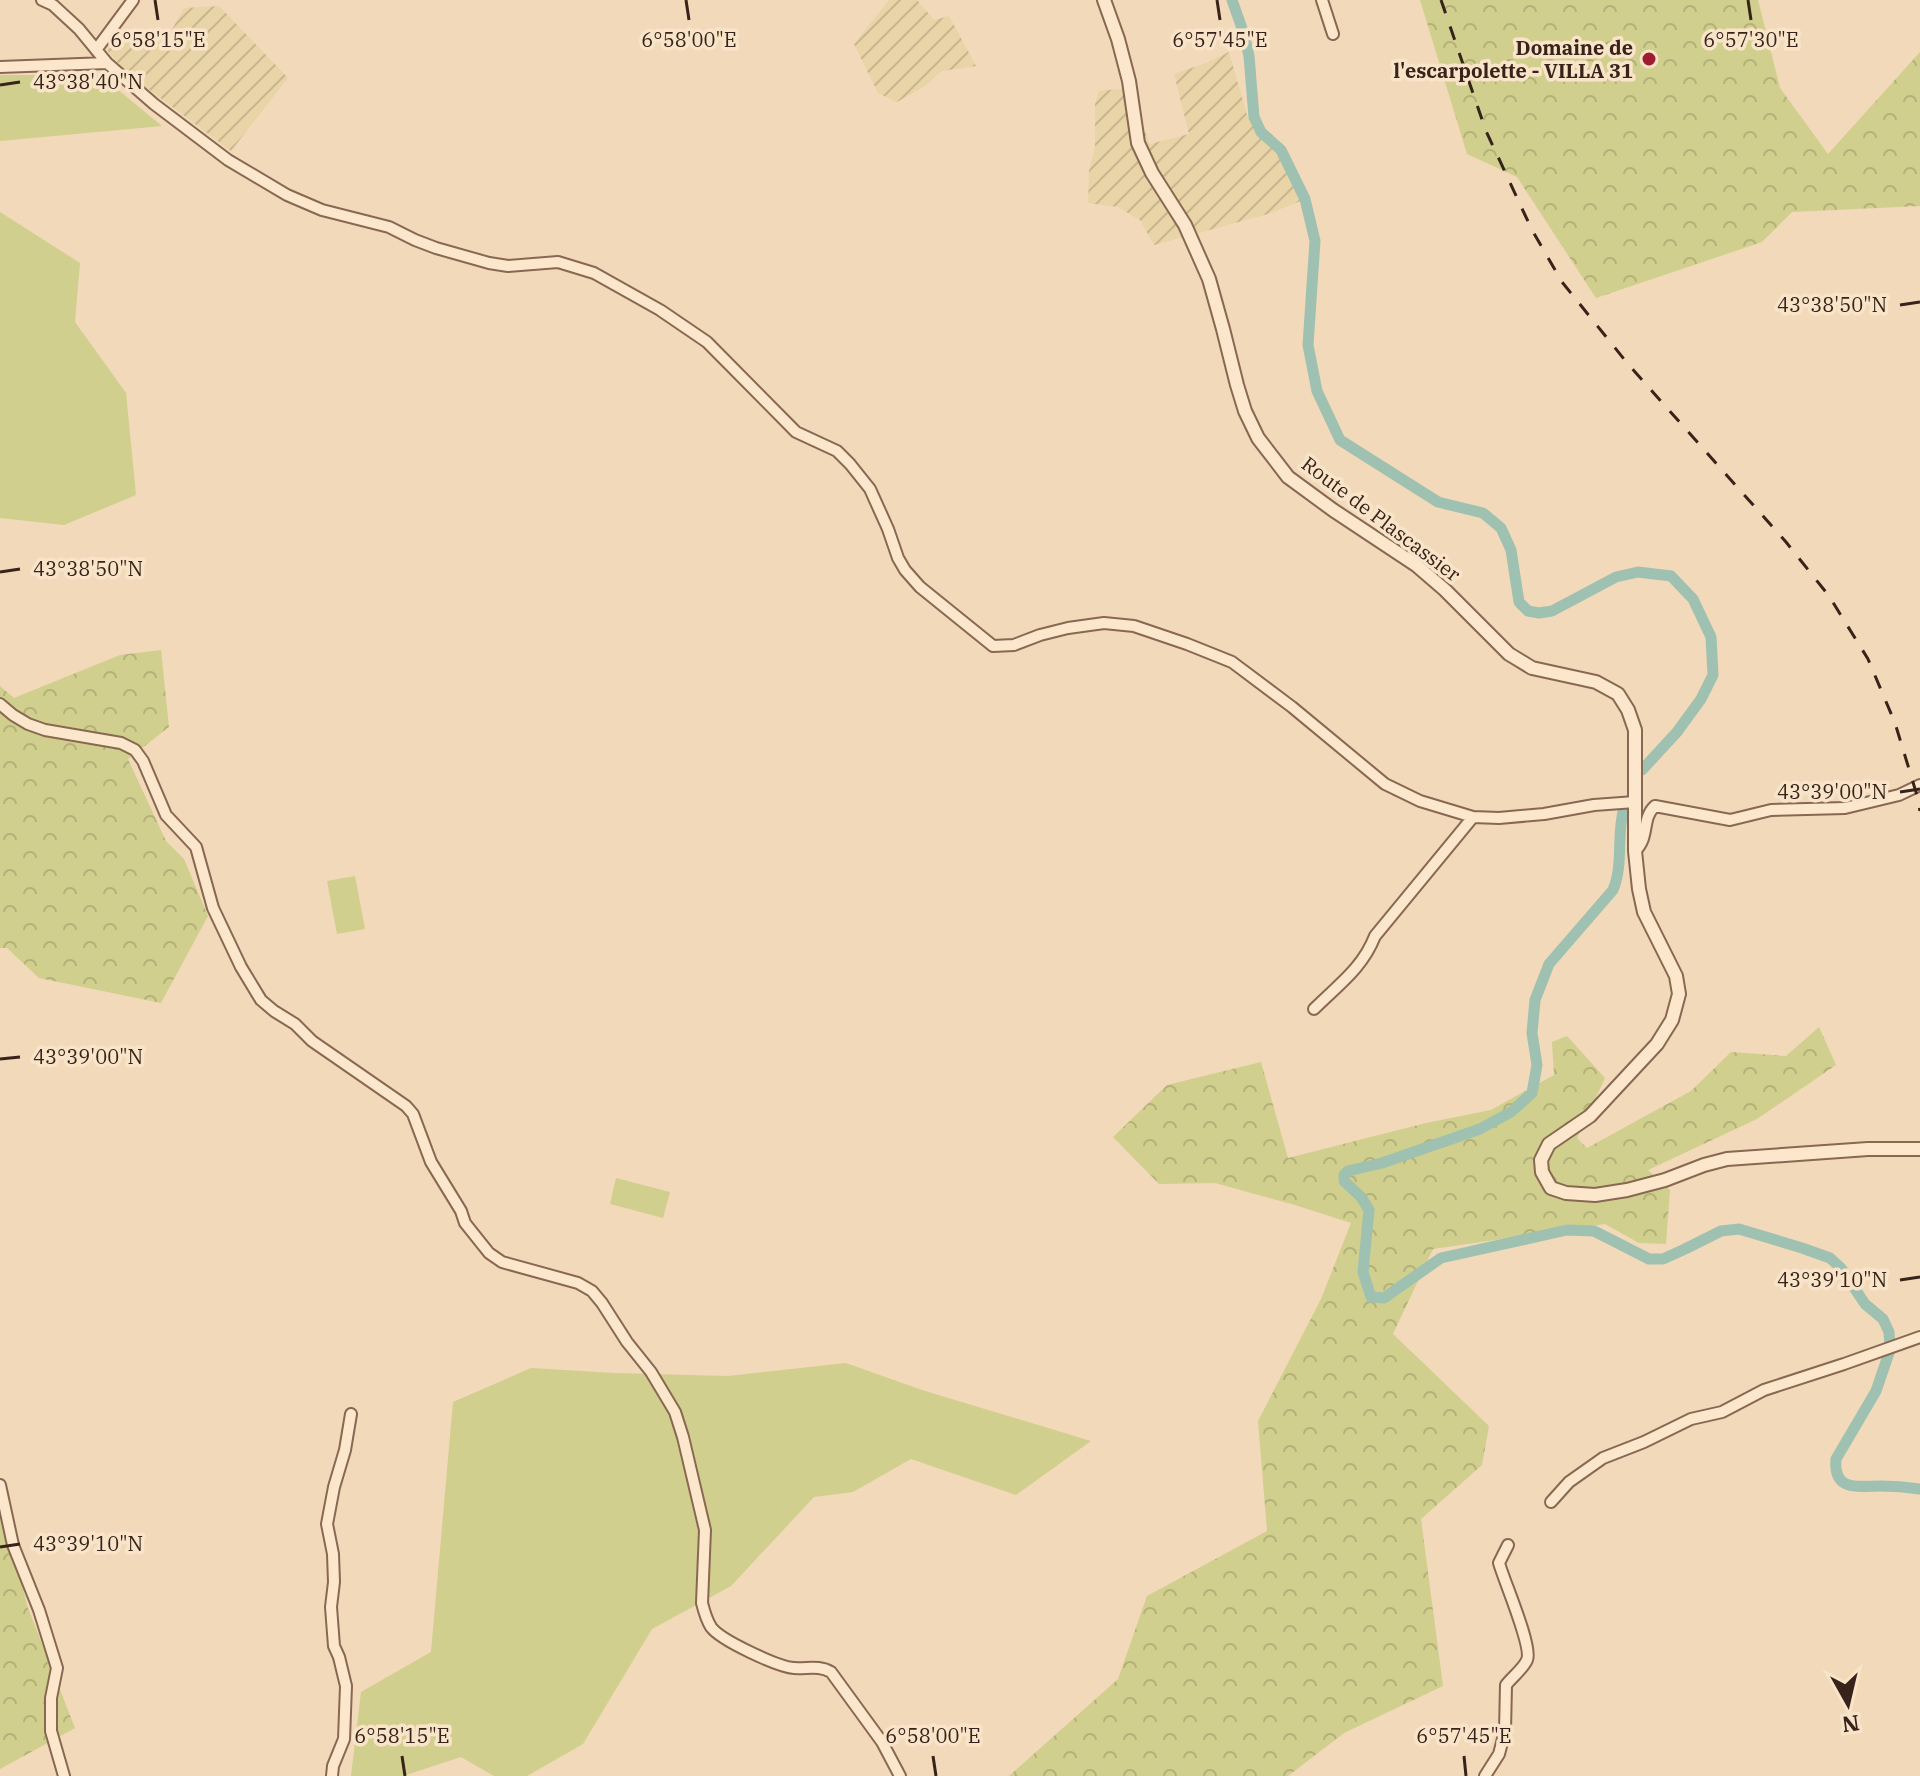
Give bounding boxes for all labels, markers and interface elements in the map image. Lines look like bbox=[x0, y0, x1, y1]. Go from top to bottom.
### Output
text: 6°58'15"E bbox=[110, 26, 206, 53]
text: 6°58'00"E bbox=[641, 26, 737, 53]
text: 6°57'45"E bbox=[1172, 26, 1268, 53]
text: 6°57'30"E bbox=[1703, 26, 1799, 53]
place label: Domaine de l'escarpolette - VILLA 31 bbox=[1393, 34, 1633, 84]
marker: Domaine de l'escarpolette - VILLA 31 bbox=[1640, 50, 1658, 68]
text: 43°38'40"N bbox=[33, 68, 143, 95]
text: 43°38'50"N bbox=[1777, 291, 1887, 318]
street label: Route de Plascassier bbox=[1296, 450, 1466, 587]
text: 43°38'50"N bbox=[33, 555, 143, 582]
text: 43°39'00"N bbox=[1777, 778, 1887, 805]
text: 43°39'00"N bbox=[33, 1043, 143, 1070]
text: 43°39'10"N bbox=[1777, 1266, 1887, 1293]
text: 43°39'10"N bbox=[33, 1530, 143, 1557]
north arrow bbox=[1808, 1664, 1888, 1744]
text: N bbox=[1840, 1709, 1861, 1740]
text: 6°58'15"E bbox=[354, 1722, 450, 1749]
text: 6°58'00"E bbox=[885, 1722, 981, 1749]
text: 6°57'45"E bbox=[1416, 1722, 1512, 1749]

